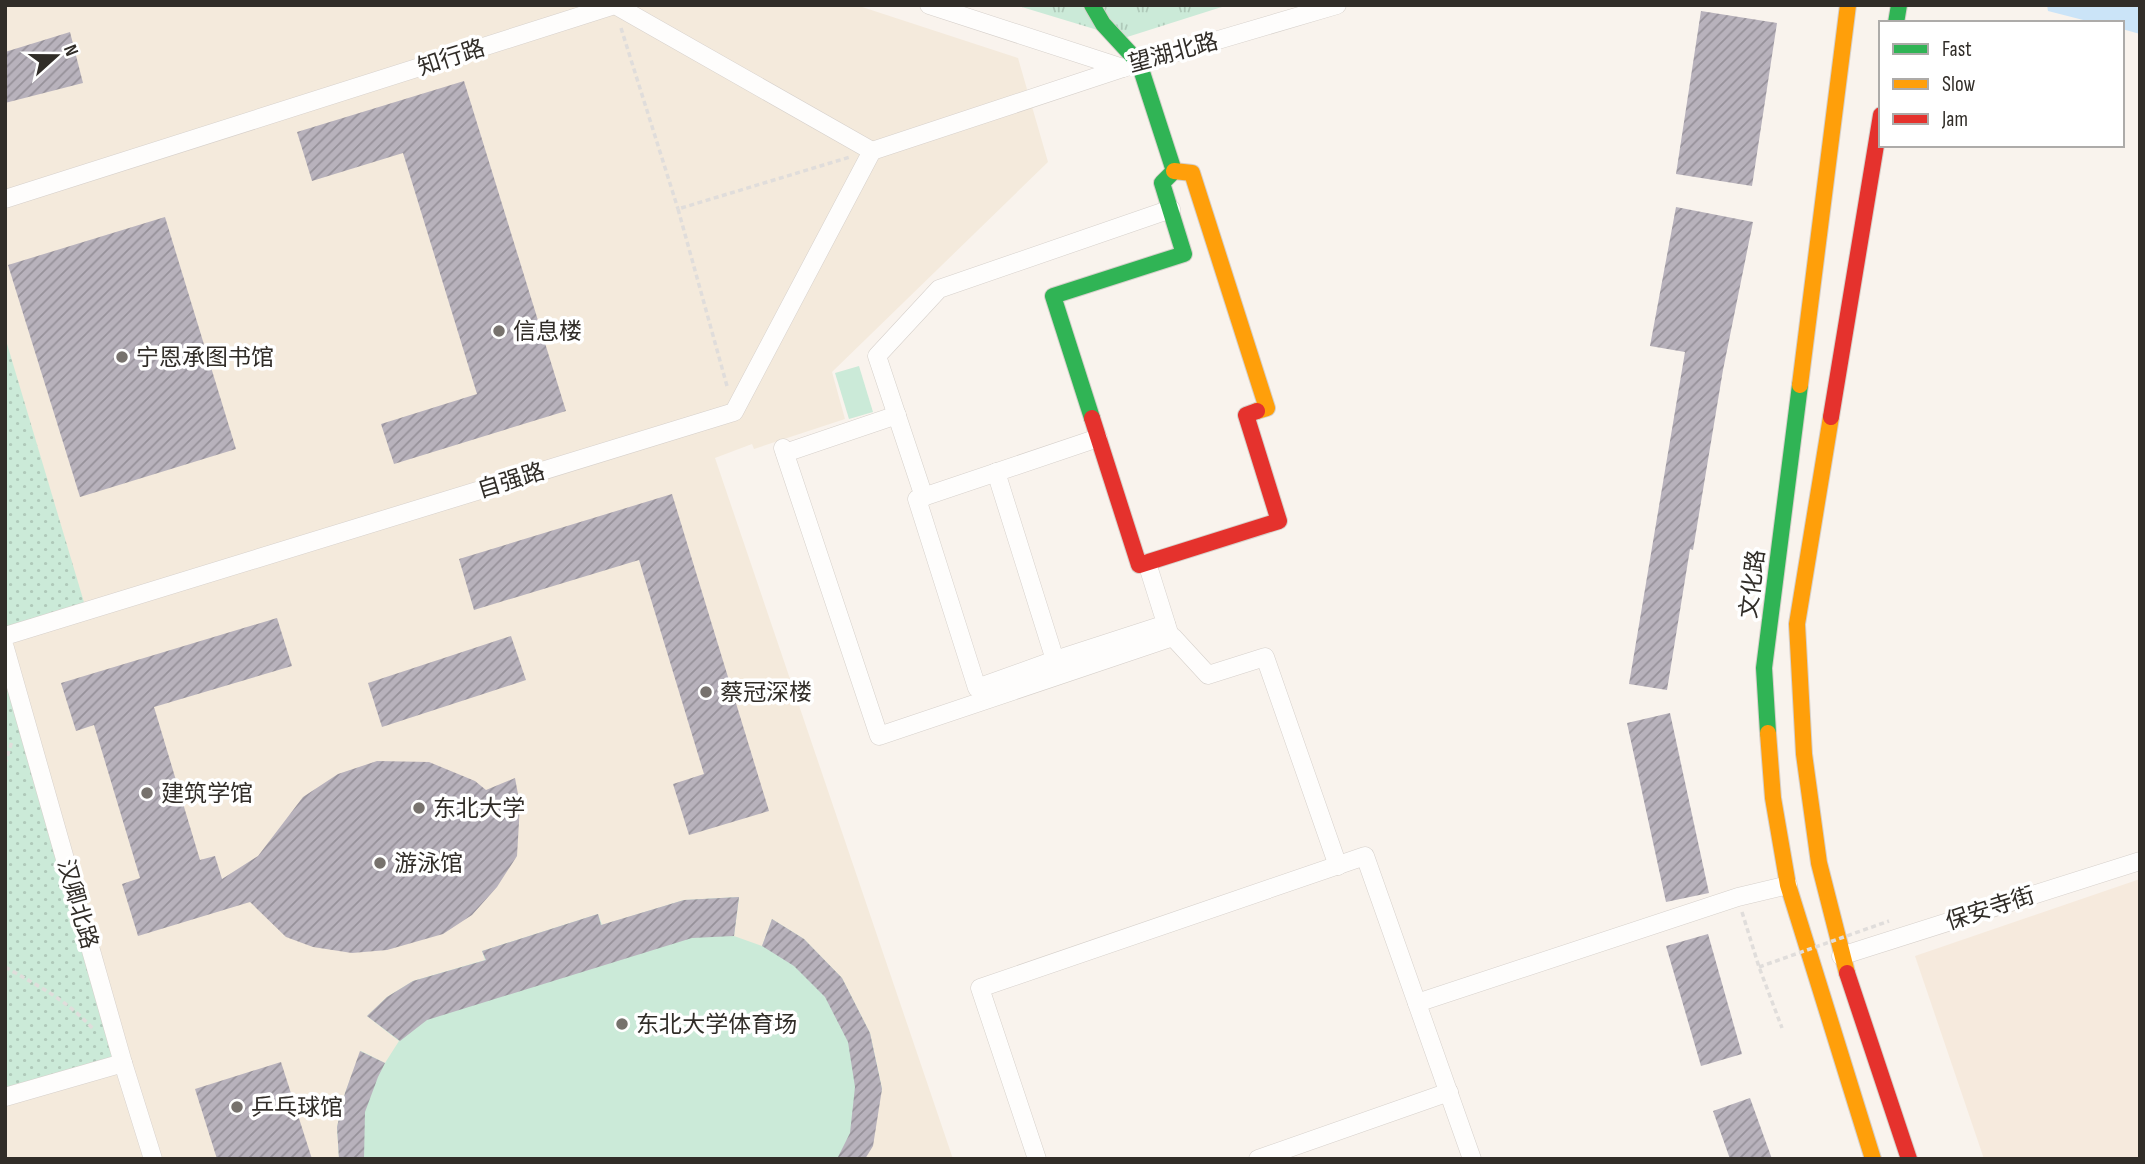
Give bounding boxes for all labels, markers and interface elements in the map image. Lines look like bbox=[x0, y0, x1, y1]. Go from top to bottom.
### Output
north arrow bbox=[21, 21, 91, 91]
legend bbox=[1879, 21, 2124, 147]
street label: 望湖北路 bbox=[1125, 28, 1221, 78]
street label: 知行路 bbox=[414, 34, 488, 82]
text: Fast bbox=[1942, 37, 1972, 62]
text: N bbox=[58, 42, 83, 59]
text: Slow bbox=[1942, 72, 1976, 97]
text: Jam bbox=[1941, 107, 1968, 132]
place label: 信息楼 bbox=[513, 318, 582, 346]
marker: 信息楼 bbox=[491, 323, 507, 339]
place label: 宁恩承图书馆 bbox=[136, 344, 274, 372]
marker: 宁恩承图书馆 bbox=[114, 349, 130, 365]
street label: 自强路 bbox=[474, 457, 548, 504]
street label: 文化路 bbox=[1735, 548, 1771, 620]
place label: 蔡冠深楼 bbox=[720, 679, 812, 707]
marker: 蔡冠深楼 bbox=[698, 684, 714, 700]
place label: 建筑学馆 bbox=[161, 780, 253, 808]
marker: 建筑学馆 bbox=[139, 785, 155, 801]
place label: 东北大学 bbox=[433, 795, 525, 823]
marker: 东北大学 bbox=[411, 800, 427, 816]
place label: 游泳馆 bbox=[394, 850, 463, 878]
marker: 游泳馆 bbox=[372, 855, 388, 871]
street label: 汉卿北路 bbox=[51, 856, 103, 952]
street label: 保安寺街 bbox=[1942, 881, 2038, 936]
place label: 东北大学体育场 bbox=[636, 1011, 797, 1039]
marker: 东北大学体育场 bbox=[614, 1016, 630, 1032]
place label: 乒乓球馆 bbox=[251, 1094, 343, 1122]
marker: 乒乓球馆 bbox=[229, 1099, 245, 1115]

